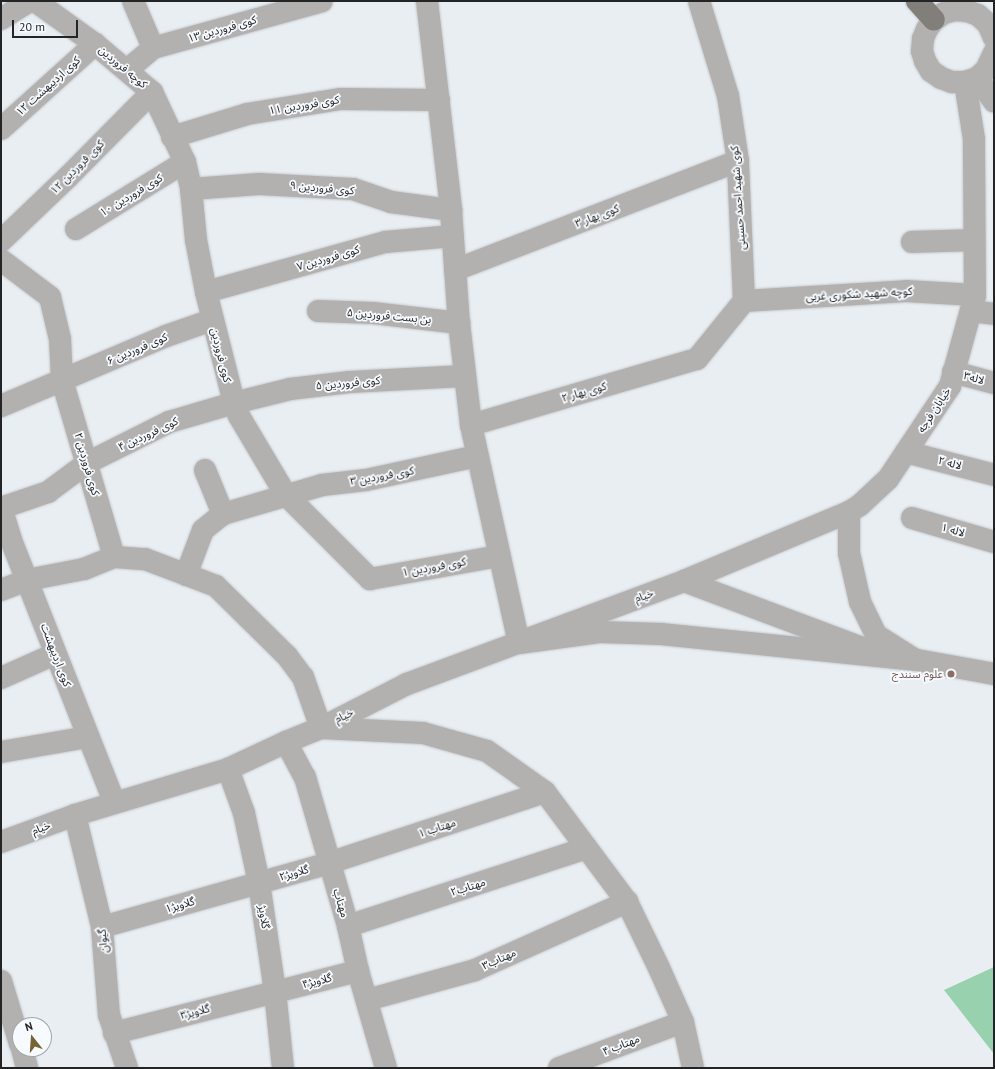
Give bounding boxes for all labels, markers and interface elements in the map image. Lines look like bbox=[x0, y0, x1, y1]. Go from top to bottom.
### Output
scale bar bbox=[14, 12, 80, 38]
street label: کوی فروردین ۱۳ bbox=[186, 13, 258, 45]
text: 20 m bbox=[19, 19, 45, 34]
street label: کوچه فروردین bbox=[96, 43, 150, 91]
street label: کوی اردیبهشت ۱۲ bbox=[13, 54, 83, 118]
street label: کوی فروردین ۱۱ bbox=[268, 93, 340, 117]
street label: کوی فروردین ۱۲ bbox=[47, 137, 107, 197]
street label: کوی شهید احمد حسینی bbox=[728, 146, 748, 250]
street label: کوی فروردین ۱۰ bbox=[97, 171, 165, 219]
street label: کوی فروردین ۹ bbox=[289, 179, 355, 197]
street label: کوی بهار ۳ bbox=[573, 202, 621, 230]
street label: کوی فروردین ۷ bbox=[295, 243, 361, 273]
street label: کوچه شهید شکوری غربی bbox=[805, 285, 913, 303]
street label: بن بست فروردین ۵ bbox=[346, 306, 432, 326]
street label: کوی فروردین bbox=[208, 326, 234, 384]
street label: کوی فروردین ۶ bbox=[105, 330, 169, 368]
street label: لاله۳ bbox=[962, 369, 986, 387]
street label: کوی فروردین ۵ bbox=[315, 374, 381, 392]
street label: کوی بهار ۲ bbox=[560, 379, 608, 405]
street label: خیابان فرجه bbox=[915, 385, 953, 435]
street label: کوی فروردین ۴ bbox=[116, 414, 180, 454]
street label: کوی فروردین ۲ bbox=[72, 431, 102, 497]
street label: لاله ۲ bbox=[937, 454, 963, 472]
street label: کوی فروردین ۳ bbox=[349, 464, 415, 488]
street label: لاله ۱ bbox=[940, 520, 966, 540]
street label: کوی فروردین ۱ bbox=[401, 555, 467, 579]
street label: خیام bbox=[633, 586, 655, 606]
street label: کوی اردیبهشت bbox=[38, 622, 74, 688]
place label: علوم سنندج bbox=[892, 667, 943, 681]
marker: علوم سنندج bbox=[946, 669, 956, 679]
street label: خیام bbox=[332, 706, 356, 726]
street label: مهتاب ۱ bbox=[417, 816, 457, 840]
street label: خیام bbox=[30, 818, 52, 838]
street label: گلاویژ۲ bbox=[278, 863, 310, 883]
street label: مهتاب۲ bbox=[449, 875, 487, 899]
street label: مهتاب bbox=[330, 887, 352, 919]
street label: گلاویژ۱ bbox=[164, 895, 196, 915]
street label: گلاویژ bbox=[256, 904, 272, 930]
street label: گیوان bbox=[95, 928, 111, 954]
street label: مهتاب۳ bbox=[480, 946, 518, 972]
street label: گلاویژ۴ bbox=[301, 971, 333, 991]
street label: گلاویژ۳ bbox=[179, 1002, 211, 1022]
north arrow bbox=[12, 1017, 52, 1057]
text: N bbox=[23, 1019, 34, 1034]
street label: مهتاب ۴ bbox=[601, 1032, 641, 1058]

